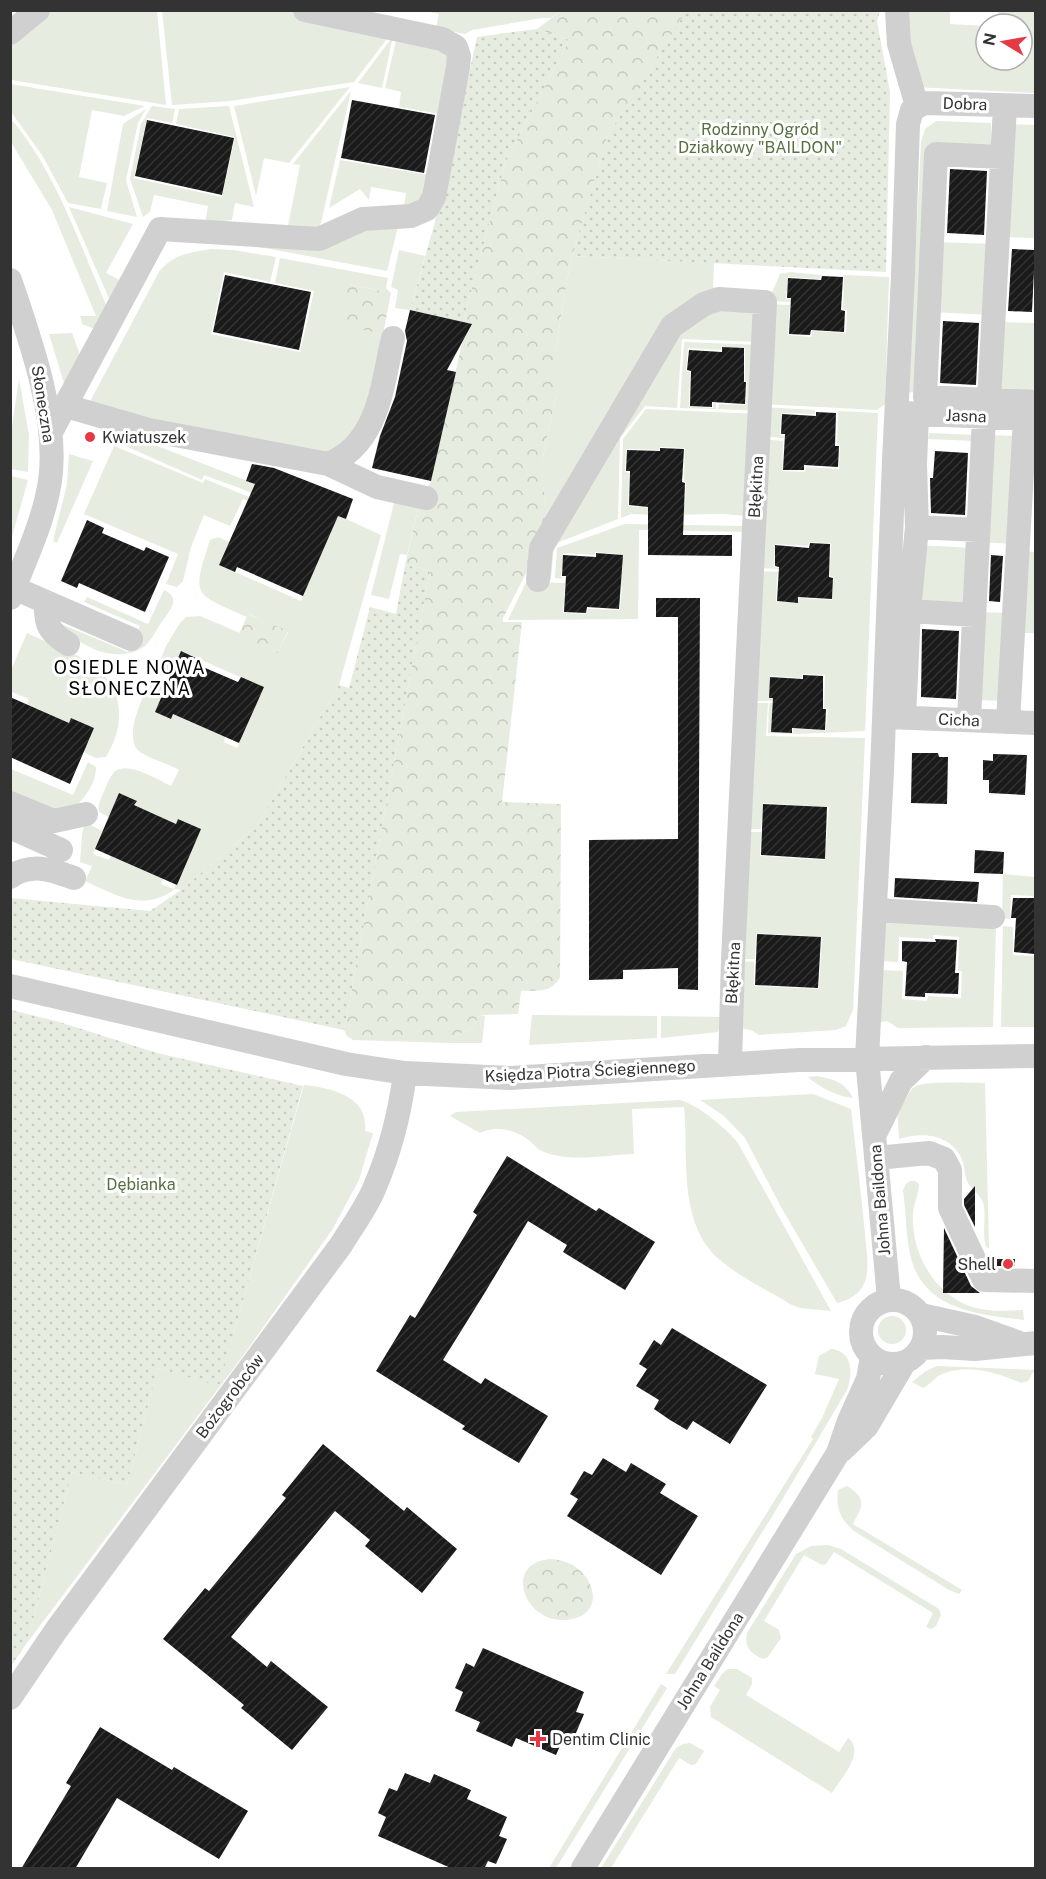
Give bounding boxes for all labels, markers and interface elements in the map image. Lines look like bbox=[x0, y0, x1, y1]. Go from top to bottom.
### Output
north arrow bbox=[974, 12, 1034, 72]
text: N bbox=[979, 31, 1000, 47]
street label: Dobra bbox=[942, 94, 988, 114]
park label: Rodzinny Ogród Działkowy "BAILDON" bbox=[678, 120, 842, 157]
street label: Słoneczna bbox=[28, 364, 58, 444]
street label: Jasna bbox=[945, 406, 987, 426]
place label: Kwiatuszek bbox=[102, 428, 186, 447]
marker: Kwiatuszek bbox=[83, 430, 97, 444]
street label: Błękitna bbox=[745, 455, 767, 519]
district label: OSIEDLE NOWA SŁONECZNA bbox=[54, 657, 206, 699]
street label: Cicha bbox=[938, 710, 980, 730]
street label: Błękitna bbox=[722, 941, 744, 1005]
street label: Księdza Piotra Ściegiennego bbox=[484, 1055, 696, 1086]
street label: Johna Baildona bbox=[866, 1144, 894, 1256]
park label: Dębianka bbox=[106, 1175, 176, 1194]
place label: Shell bbox=[958, 1255, 996, 1274]
marker: Shell bbox=[1001, 1257, 1015, 1271]
street label: Bożogrobców bbox=[192, 1350, 268, 1442]
street label: Johna Baildona bbox=[672, 1609, 748, 1713]
marker: Dentim Clinic bbox=[529, 1730, 547, 1748]
place label: Dentim Clinic bbox=[552, 1730, 651, 1749]

